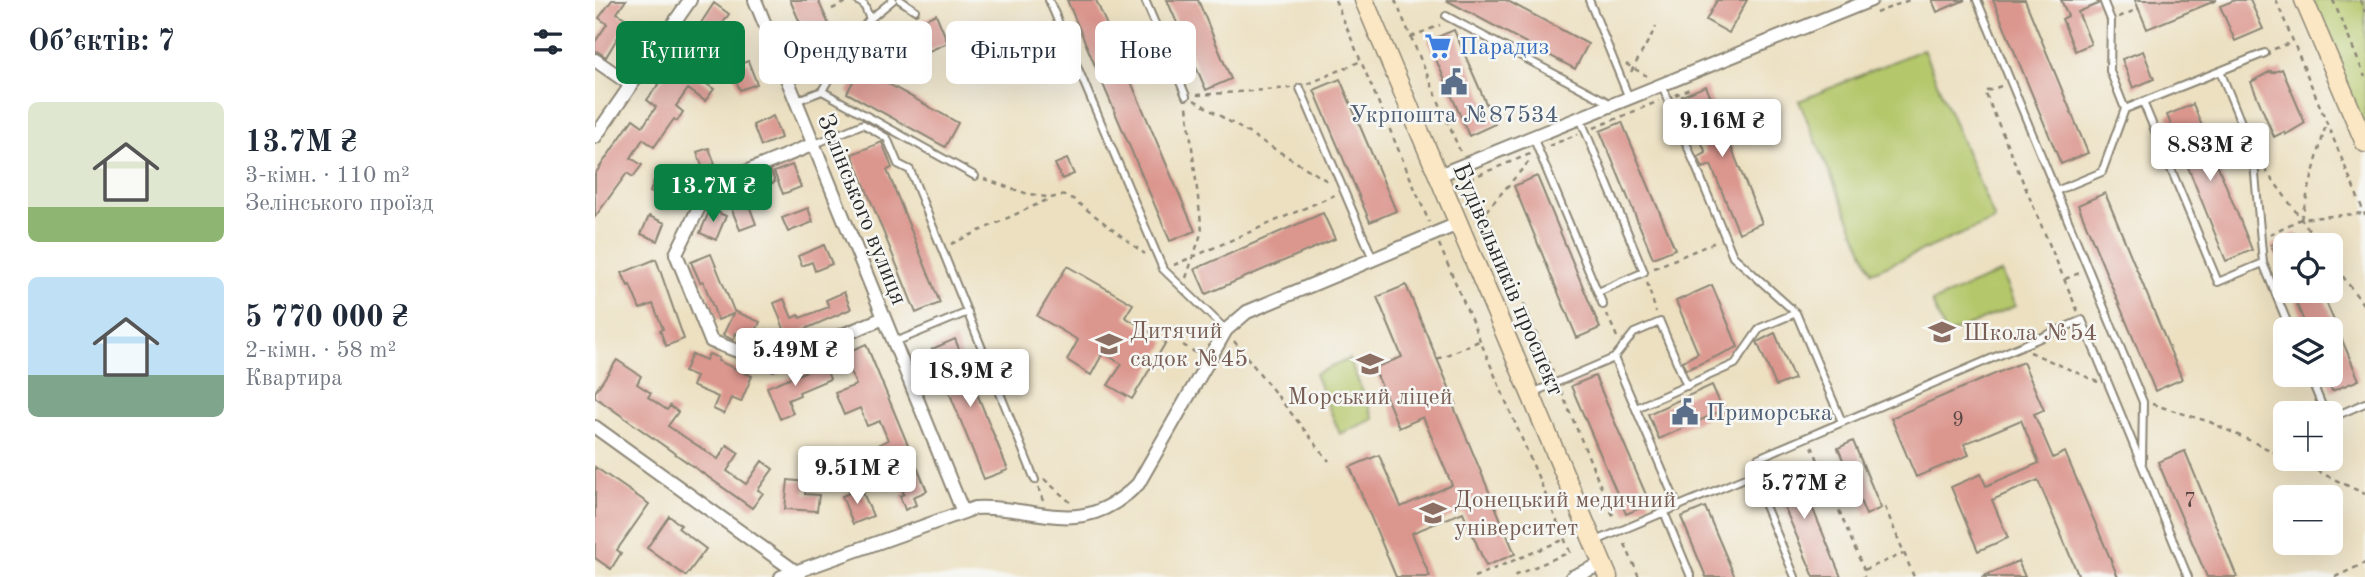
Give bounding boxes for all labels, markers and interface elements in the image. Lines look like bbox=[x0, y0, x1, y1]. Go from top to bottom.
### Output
chip: Купити bbox=[616, 21, 745, 84]
chip: Орендувати bbox=[759, 21, 932, 84]
chip: Фільтри bbox=[946, 21, 1081, 84]
chip: Нове bbox=[1095, 21, 1196, 84]
icon: filters bbox=[529, 23, 567, 61]
text: Об’єктів: 7 bbox=[28, 27, 175, 57]
supermarket icon: Парадиз bbox=[1423, 31, 1453, 61]
place label: Парадиз bbox=[1459, 36, 1549, 60]
public building icon: Укрпошта №87534 bbox=[1439, 67, 1469, 97]
pin: 9.16M ₴ bbox=[1657, 100, 1787, 159]
place label: Укрпошта №87534 bbox=[1349, 104, 1559, 128]
text: 9.16M ₴ bbox=[1679, 110, 1765, 133]
street label: Зелінського вулиця bbox=[812, 111, 910, 309]
pin: 8.83M ₴ bbox=[2145, 124, 2275, 183]
text: 13.7M ₴ bbox=[245, 128, 357, 158]
icon: home bbox=[84, 130, 168, 214]
text: 8.83M ₴ bbox=[2167, 134, 2253, 157]
street label: Будівельників проспект bbox=[1447, 160, 1567, 399]
text: 3-кімн. · 110 m² bbox=[245, 164, 410, 187]
pin: 13.7M ₴ bbox=[648, 164, 778, 224]
text: 13.7M ₴ bbox=[670, 175, 756, 198]
text: Зелінського проїзд bbox=[245, 192, 433, 215]
map controls bbox=[2273, 233, 2343, 555]
button: locate bbox=[2273, 233, 2343, 303]
text: 5 770 000 ₴ bbox=[245, 303, 409, 333]
icon: home bbox=[84, 305, 168, 389]
school or university icon: Школа №54 bbox=[1927, 317, 1957, 347]
button: layers bbox=[2273, 317, 2343, 387]
place label: Дитячий садок №45 bbox=[1130, 320, 1248, 372]
place label: Школа №54 bbox=[1963, 322, 2098, 346]
pin: 5.49M ₴ bbox=[730, 328, 860, 388]
school or university icon: Дитячий садок №45 bbox=[1094, 329, 1124, 359]
text: 2-кімн. · 58 m² bbox=[245, 339, 396, 362]
text: 5.49M ₴ bbox=[752, 339, 838, 362]
school or university icon: Морський ліцей bbox=[1355, 349, 1385, 379]
pin: 18.9M ₴ bbox=[905, 350, 1035, 409]
text: 18.9M ₴ bbox=[927, 360, 1013, 383]
text: Квартира bbox=[245, 367, 343, 390]
place label: Морський ліцей bbox=[1287, 386, 1453, 410]
public building icon: Приморська bbox=[1670, 397, 1700, 427]
button: + bbox=[2273, 401, 2343, 471]
place label: Приморська bbox=[1706, 402, 1833, 426]
house number: 9 bbox=[1952, 410, 1964, 431]
pin: 9.51M ₴ bbox=[792, 447, 922, 506]
text: 9.51M ₴ bbox=[814, 457, 900, 480]
pin: 5.77M ₴ bbox=[1739, 462, 1869, 521]
text: 5.77M ₴ bbox=[1761, 472, 1847, 495]
button: − bbox=[2273, 485, 2343, 555]
place label: Донецький медичний університет bbox=[1454, 489, 1676, 541]
house number: 7 bbox=[2184, 491, 2196, 512]
school or university icon: Донецький медичний університет bbox=[1418, 498, 1448, 528]

